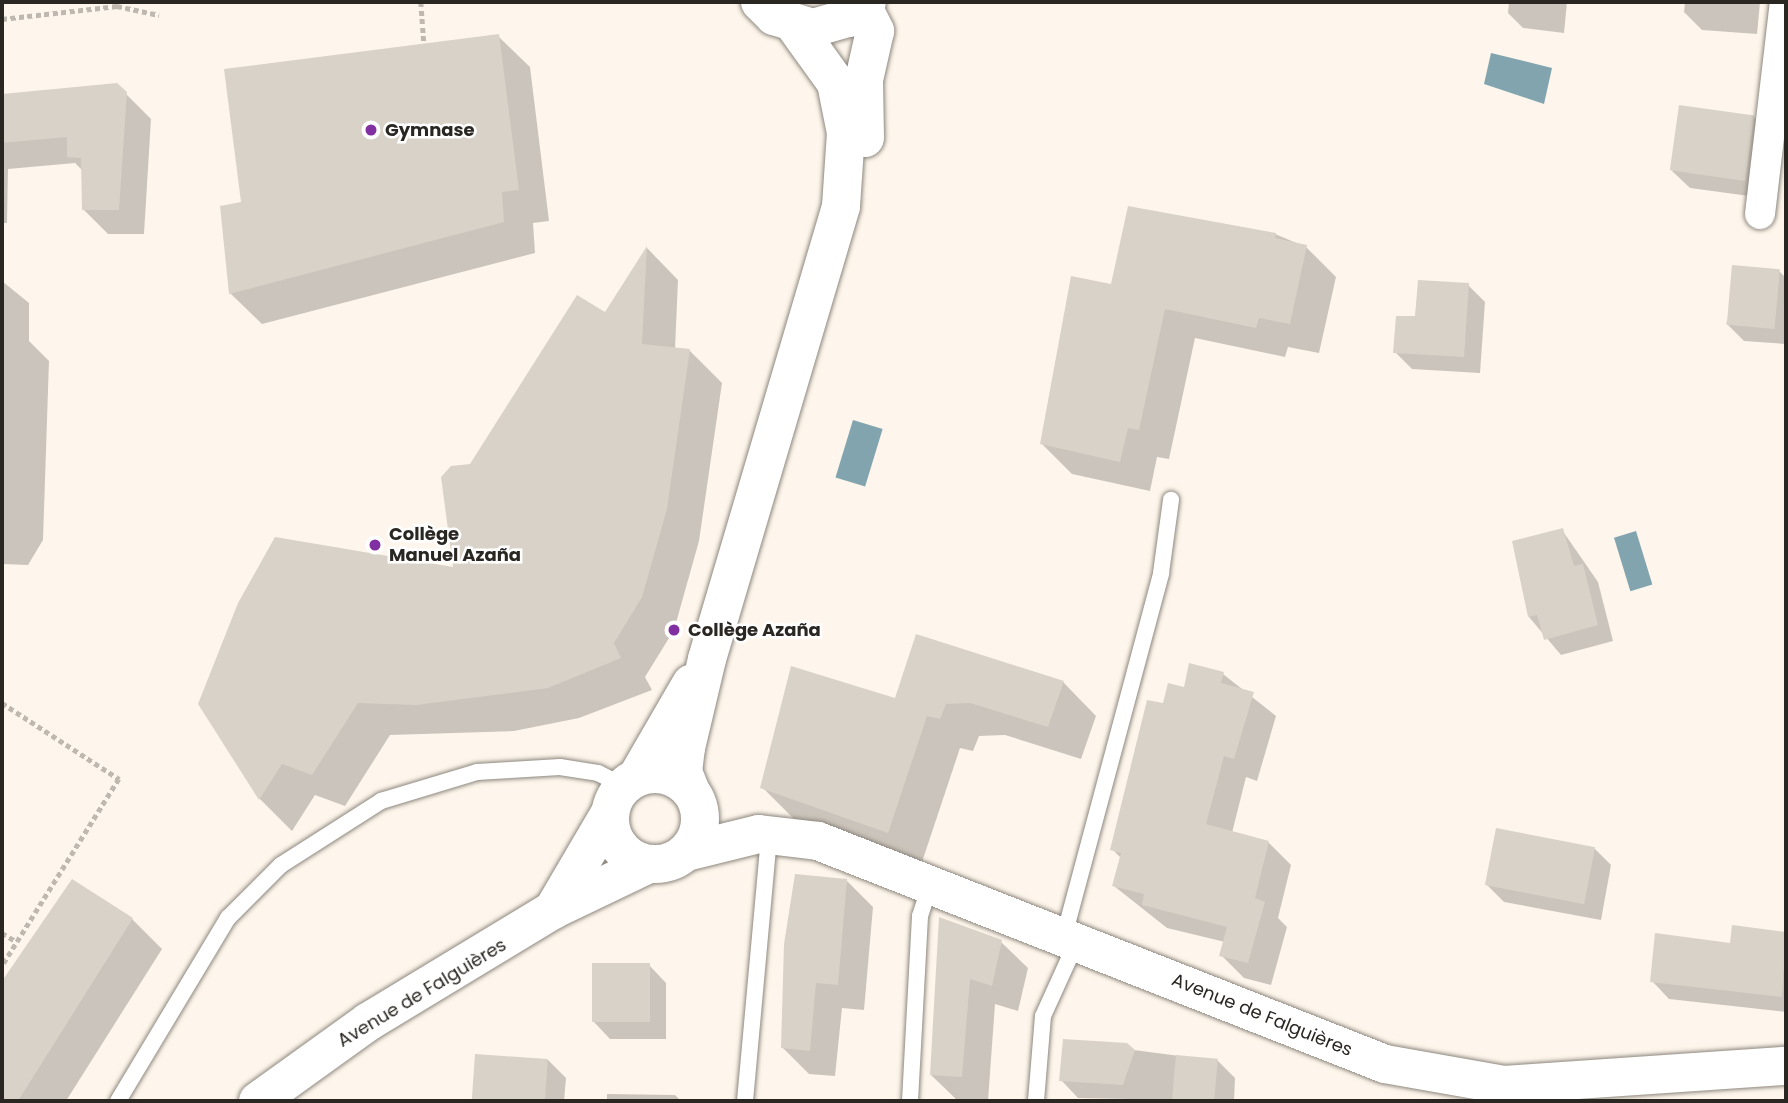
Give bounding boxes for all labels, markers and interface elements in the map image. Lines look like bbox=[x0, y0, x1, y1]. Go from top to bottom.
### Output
place label: Gymnase bbox=[385, 119, 475, 141]
marker: Gymnase bbox=[363, 122, 379, 138]
place label: Collège Manuel Azaña bbox=[389, 524, 521, 566]
marker: Collège Manuel Azaña bbox=[367, 537, 383, 553]
place label: Collège Azaña bbox=[688, 619, 821, 641]
marker: Collège Azaña bbox=[666, 622, 682, 638]
street label: Avenue de Falguières bbox=[334, 934, 510, 1052]
street label: Avenue de Falguières bbox=[1169, 969, 1355, 1061]

